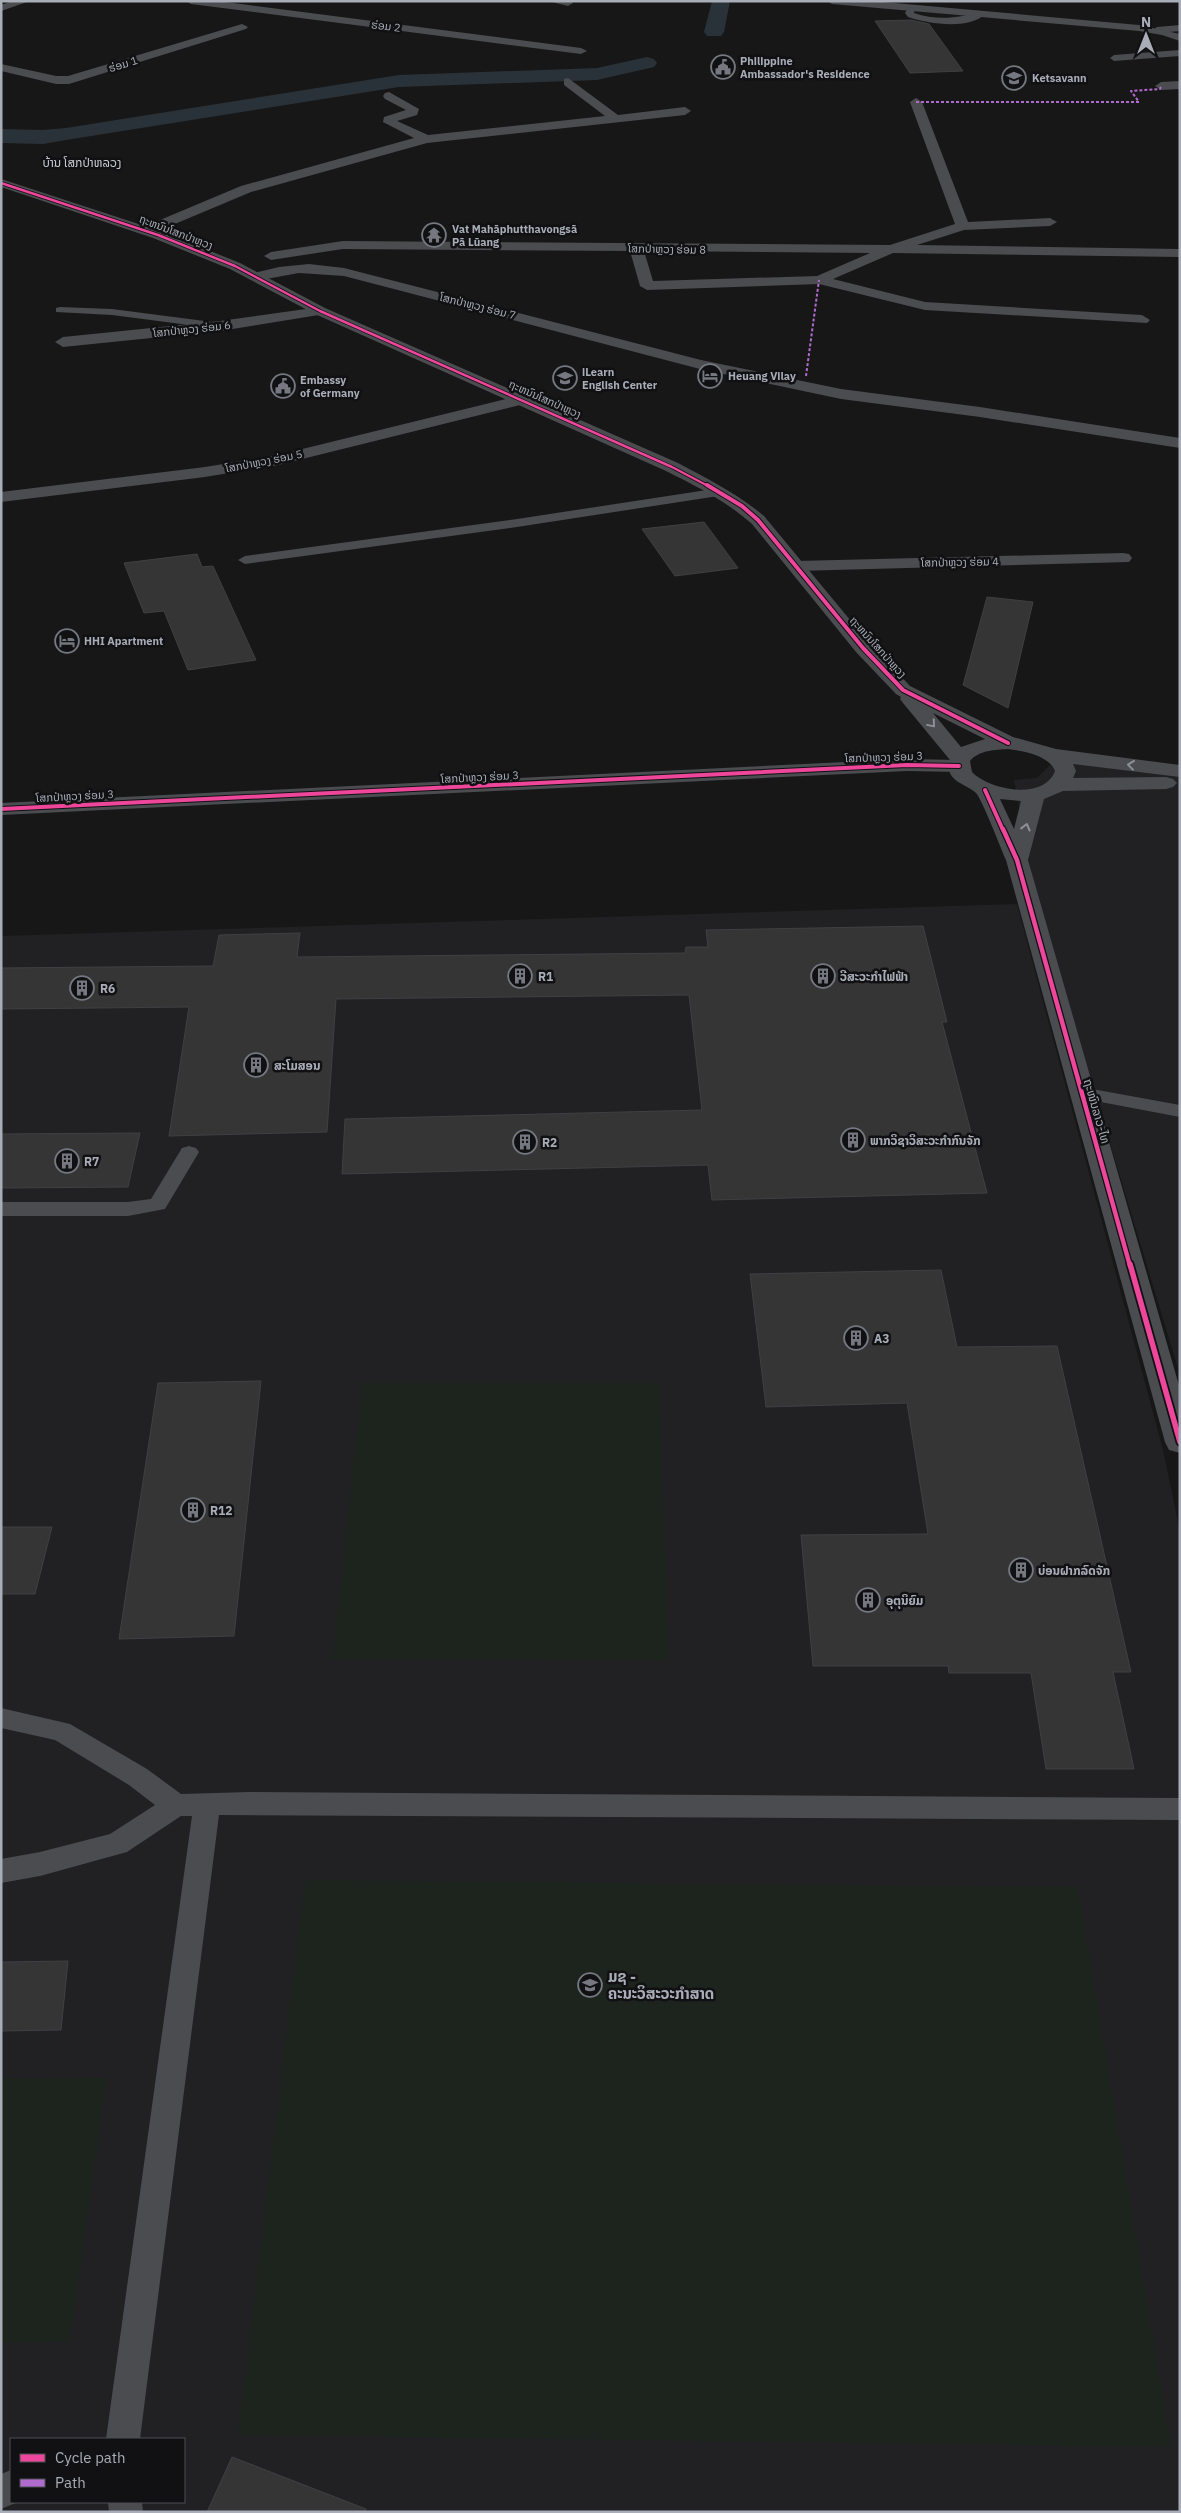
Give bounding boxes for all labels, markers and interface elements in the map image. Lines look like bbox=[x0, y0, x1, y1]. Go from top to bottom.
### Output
north arrow bbox=[1121, 10, 1171, 60]
text: N bbox=[1141, 13, 1151, 31]
street label: ຮ່ອມ 2 bbox=[370, 17, 402, 35]
street label: ຮ່ອມ 1 bbox=[107, 53, 140, 75]
public building icon: Philippine Ambassador's Residence bbox=[710, 54, 736, 80]
place label: Philippine Ambassador's Residence bbox=[740, 54, 870, 81]
school or university icon: Ketsavann bbox=[1001, 65, 1027, 91]
place label: Ketsavann bbox=[1032, 71, 1087, 85]
district label: ບ້ານ ໂສກປ່າຫລວງ bbox=[43, 155, 121, 170]
street label: ຖະຫນົນໂສກປ່າຫຼວງ bbox=[137, 211, 215, 253]
temple icon: Vat Mahāphutthavongsā Pā Lūang bbox=[421, 222, 447, 248]
place label: Vat Mahāphutthavongsā Pā Lūang bbox=[452, 222, 577, 249]
street label: ໂສກປ່າຫຼວງ ຮ່ອມ 8 bbox=[627, 241, 706, 257]
street label: ໂສກປ່າຫຼວງ ຮ່ອມ 7 bbox=[438, 290, 517, 322]
street label: ໂສກປ່າຫຼວງ ຮ່ອມ 6 bbox=[152, 318, 231, 340]
hotel icon: Heuang Vilay bbox=[697, 363, 723, 389]
school or university icon: iLearn English Center bbox=[552, 365, 578, 391]
place label: iLearn English Center bbox=[582, 365, 658, 392]
place label: Heuang Vilay bbox=[728, 369, 796, 383]
public building icon: Embassy of Germany bbox=[270, 373, 296, 399]
place label: Embassy of Germany bbox=[300, 373, 360, 400]
street label: ຖະຫນົນໂສກປ່າຫຼວງ bbox=[507, 377, 583, 421]
street label: ໂສກປ່າຫຼວງ ຮ່ອມ 5 bbox=[224, 447, 304, 475]
street label: ໂສກປ່າຫຼວງ ຮ່ອມ 4 bbox=[920, 554, 999, 570]
street label: ຖະຫນົນໂສກປ່າຫຼວງ bbox=[847, 613, 909, 681]
hotel icon: HHI Apartment bbox=[54, 628, 80, 654]
place label: HHI Apartment bbox=[84, 634, 163, 648]
one-way arrow bbox=[926, 719, 935, 728]
street label: ໂສກປ່າຫຼວງ ຮ່ອມ 3 bbox=[844, 749, 923, 765]
one-way arrow bbox=[1127, 760, 1135, 771]
street label: ໂສກປ່າຫຼວງ ຮ່ອມ 3 bbox=[440, 768, 519, 786]
street label: ໂສກປ່າຫຼວງ ຮ່ອມ 3 bbox=[35, 787, 114, 805]
one-way arrow bbox=[1020, 822, 1031, 831]
building icon: R1 bbox=[507, 963, 533, 989]
building icon: ວີສະວະກຳໄຟຟ້າ bbox=[810, 963, 836, 989]
place label: R1 bbox=[538, 969, 553, 984]
place label: ວີສະວະກຳໄຟຟ້າ bbox=[840, 969, 908, 984]
building icon: R6 bbox=[69, 975, 95, 1001]
place label: R6 bbox=[100, 981, 115, 996]
building icon: ສະໂມສອນ bbox=[243, 1052, 269, 1078]
place label: ສະໂມສອນ bbox=[274, 1058, 320, 1073]
street label: ຖະໜົນລາວ-ໄທ bbox=[1081, 1077, 1113, 1145]
building icon: ພາກວິຊາວິສະວະກຳກົນຈັກ bbox=[840, 1127, 866, 1153]
building icon: R2 bbox=[512, 1129, 538, 1155]
place label: ພາກວິຊາວິສະວະກຳກົນຈັກ bbox=[870, 1133, 981, 1148]
place label: R2 bbox=[542, 1135, 557, 1150]
building icon: R7 bbox=[54, 1148, 80, 1174]
place label: R7 bbox=[84, 1154, 99, 1169]
building icon: A3 bbox=[843, 1325, 869, 1351]
place label: A3 bbox=[874, 1331, 889, 1346]
building icon: R12 bbox=[180, 1497, 206, 1523]
place label: R12 bbox=[210, 1503, 233, 1518]
building icon: ບ່ອນຝາກລົດຈັກ bbox=[1008, 1557, 1034, 1583]
place label: ບ່ອນຝາກລົດຈັກ bbox=[1038, 1563, 1110, 1578]
building icon: ອຸຕຸນິຍົມ bbox=[855, 1587, 881, 1613]
place label: ອຸຕຸນິຍົມ bbox=[886, 1593, 923, 1609]
place label: ມຊ - ຄະນະວິສະວະກຳສາດ bbox=[608, 1967, 714, 2003]
school or university icon: ມຊ - ຄະນະວິສະວະກຳສາດ bbox=[577, 1972, 603, 1998]
legend bbox=[10, 2438, 185, 2503]
text: Cycle path bbox=[55, 2448, 126, 2467]
text: Path bbox=[55, 2473, 86, 2492]

